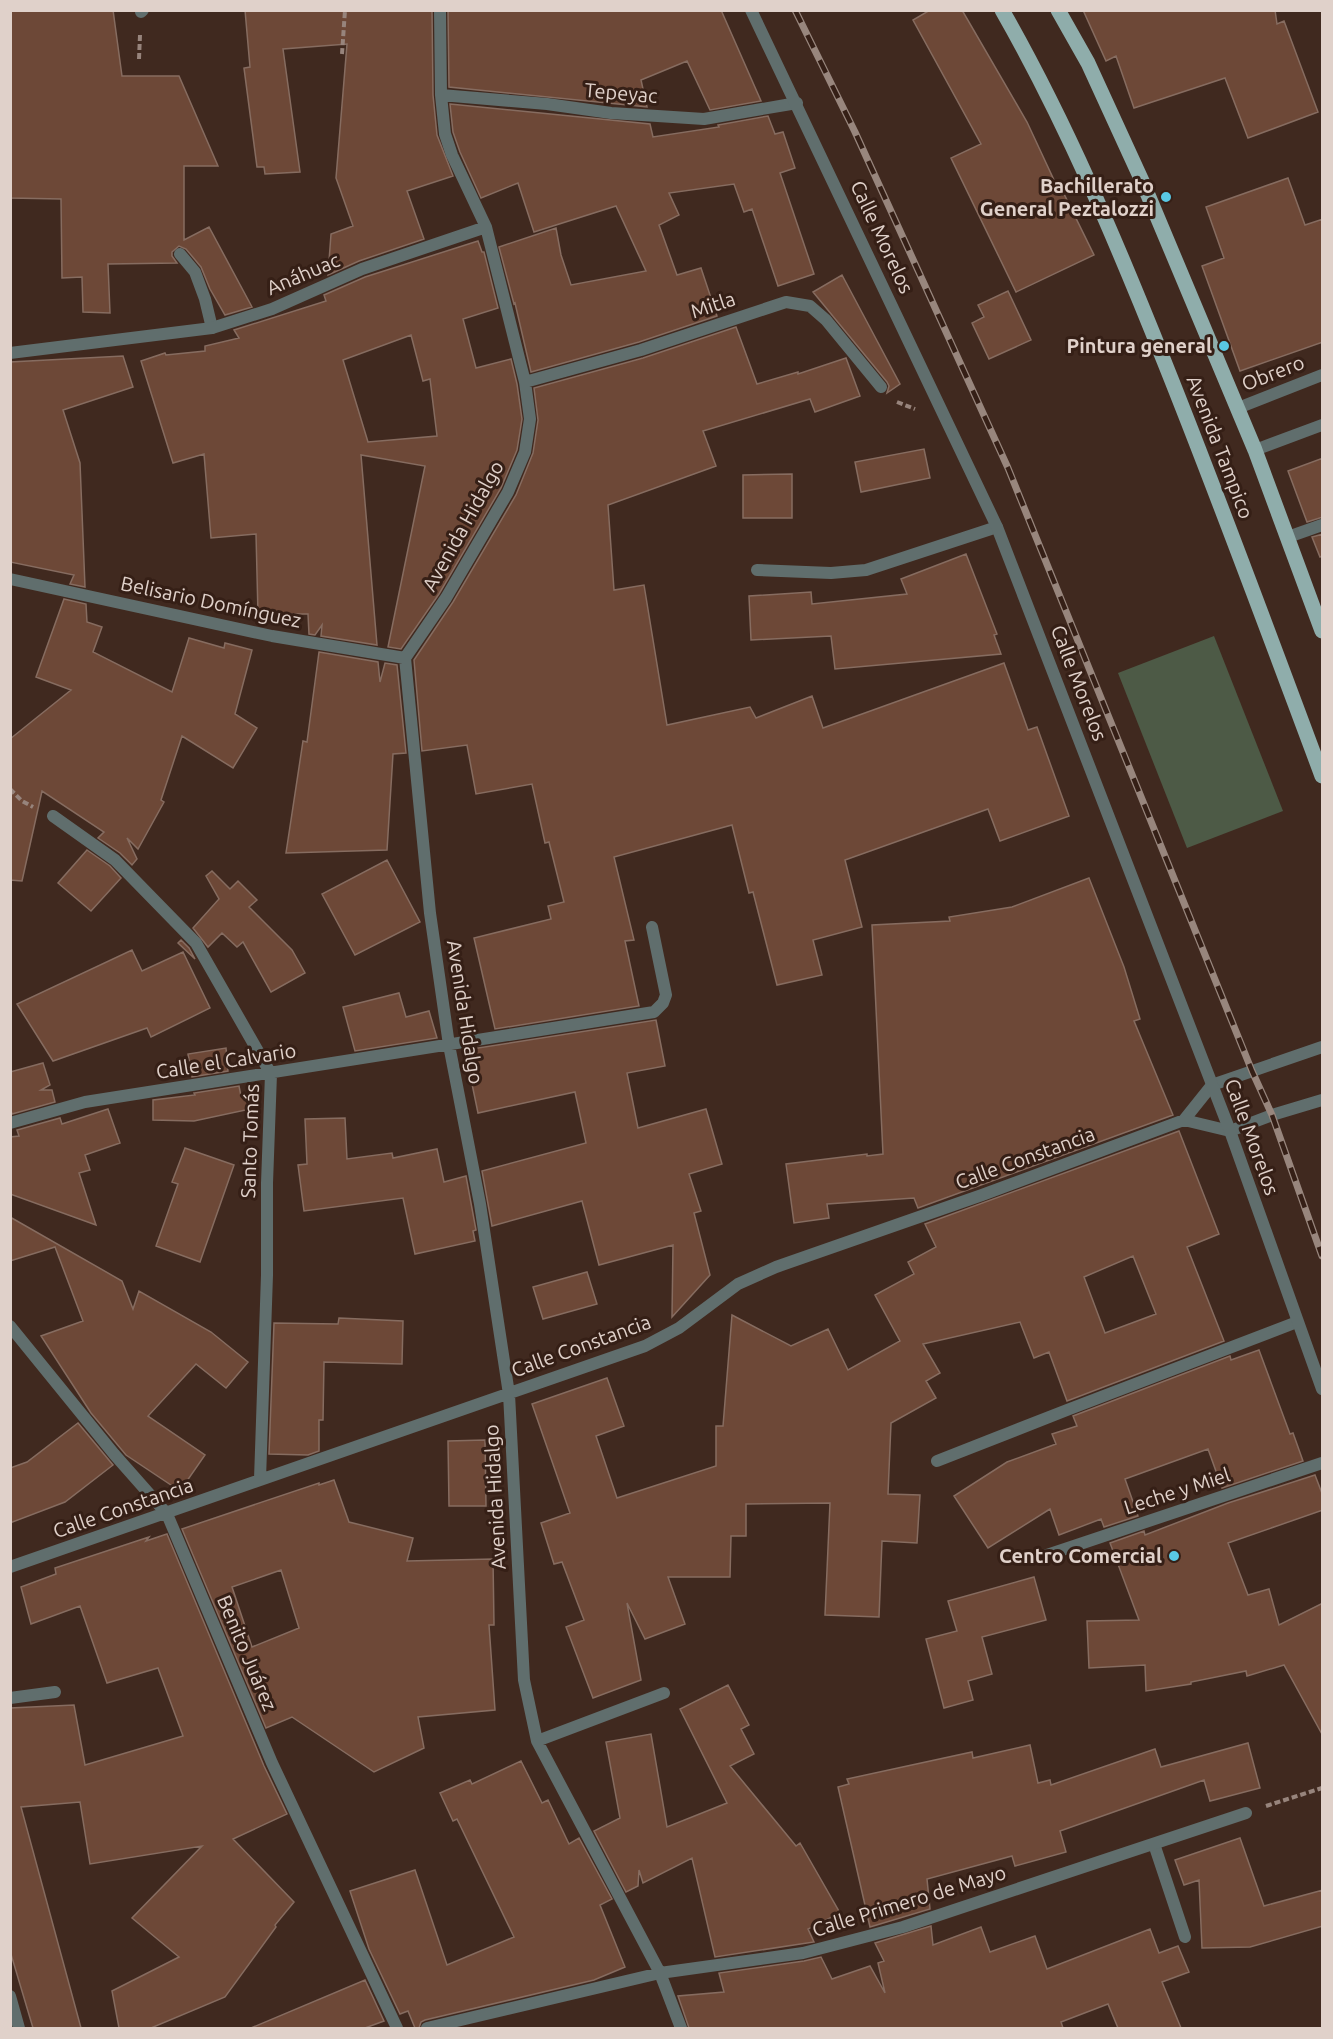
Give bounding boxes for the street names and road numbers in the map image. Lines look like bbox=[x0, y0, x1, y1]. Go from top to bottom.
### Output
street label: Tepeyac bbox=[584, 78, 658, 107]
street label: Calle Morelos bbox=[846, 177, 919, 297]
street label: Anáhuac bbox=[263, 248, 343, 299]
street label: Mitla bbox=[688, 287, 738, 323]
street label: Obrero bbox=[1238, 350, 1307, 395]
street label: Avenida Tampico bbox=[1183, 372, 1258, 522]
street label: Avenida Hidalgo bbox=[417, 457, 508, 595]
street label: Belisario Domínguez bbox=[119, 571, 304, 632]
street label: Calle Morelos bbox=[1047, 622, 1112, 744]
street label: Avenida Hidalgo bbox=[443, 938, 488, 1086]
street label: Calle el Calvario bbox=[154, 1038, 298, 1083]
street label: Calle Morelos bbox=[1221, 1076, 1284, 1198]
street label: Santo Tomás bbox=[236, 1083, 263, 1199]
street label: Calle Constancia bbox=[952, 1122, 1098, 1193]
street label: Calle Constancia bbox=[508, 1310, 654, 1381]
street label: Avenida Hidalgo bbox=[479, 1424, 510, 1570]
street label: Leche y Miel bbox=[1121, 1463, 1233, 1519]
street label: Calle Constancia bbox=[50, 1473, 196, 1542]
street label: Benito Juárez bbox=[213, 1591, 282, 1714]
street label: Calle Primero de Mayo bbox=[809, 1860, 1009, 1941]

